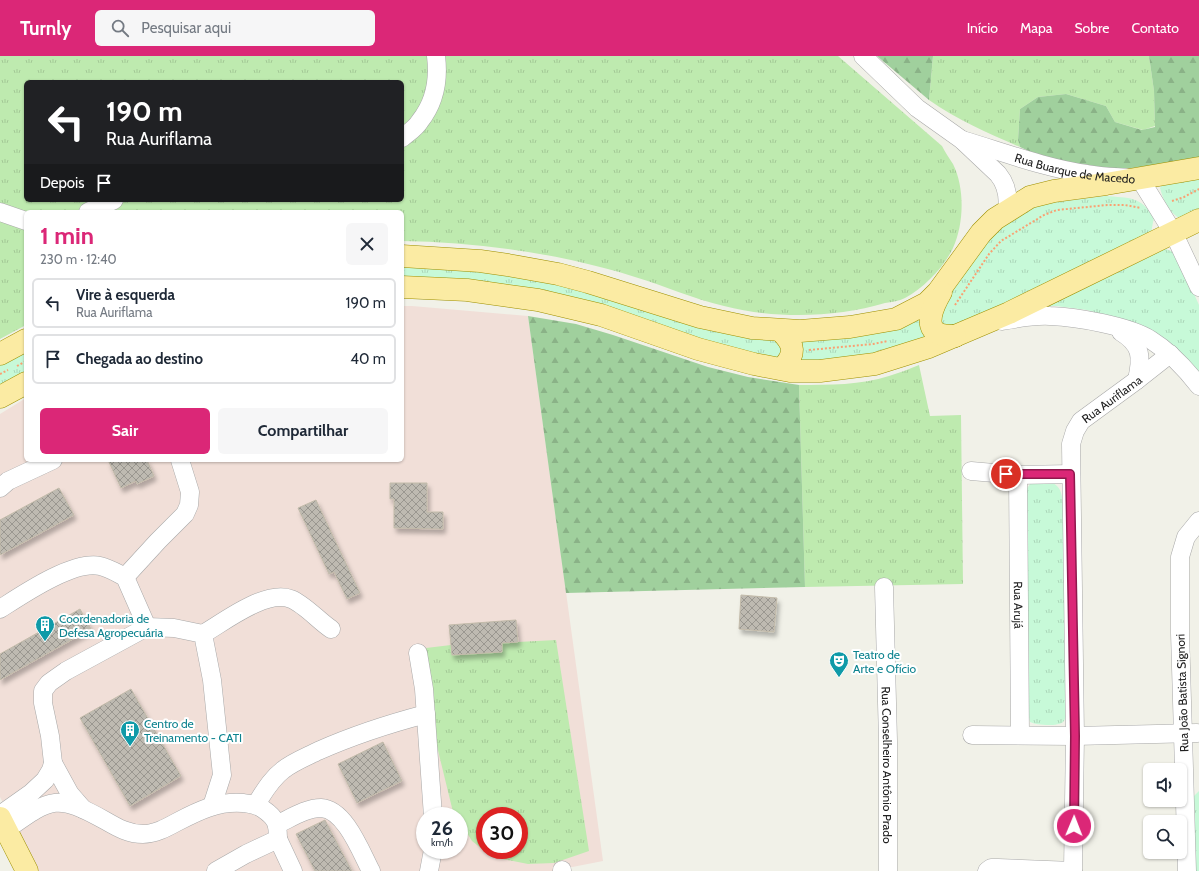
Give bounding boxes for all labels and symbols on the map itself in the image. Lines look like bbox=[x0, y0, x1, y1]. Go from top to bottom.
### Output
street label: Rua Buarque de Macedo bbox=[1013, 149, 1136, 186]
street label: Rua Auriflama bbox=[1078, 372, 1145, 426]
pin bbox=[989, 457, 1023, 491]
street label: Rua Arujá bbox=[1011, 581, 1027, 629]
place label: Coordenadoria de Defesa Agropecuária bbox=[59, 611, 163, 640]
building icon: Coordenadoria de Defesa Agropecuária bbox=[34, 614, 56, 642]
street label: Rua João Batista Signori bbox=[1172, 634, 1192, 752]
place label: Teatro de Arte e Ofício bbox=[853, 647, 917, 676]
theatre icon: Teatro de Arte e Ofício bbox=[828, 650, 850, 678]
street label: Rua Conselheiro Antônio Prado bbox=[879, 686, 896, 844]
place label: Centro de Treinamento - CATI bbox=[144, 716, 242, 745]
building icon: Centro de Treinamento - CATI bbox=[119, 719, 141, 747]
position arrow bbox=[1053, 805, 1095, 847]
speed limit sign: 30 bbox=[476, 807, 528, 859]

